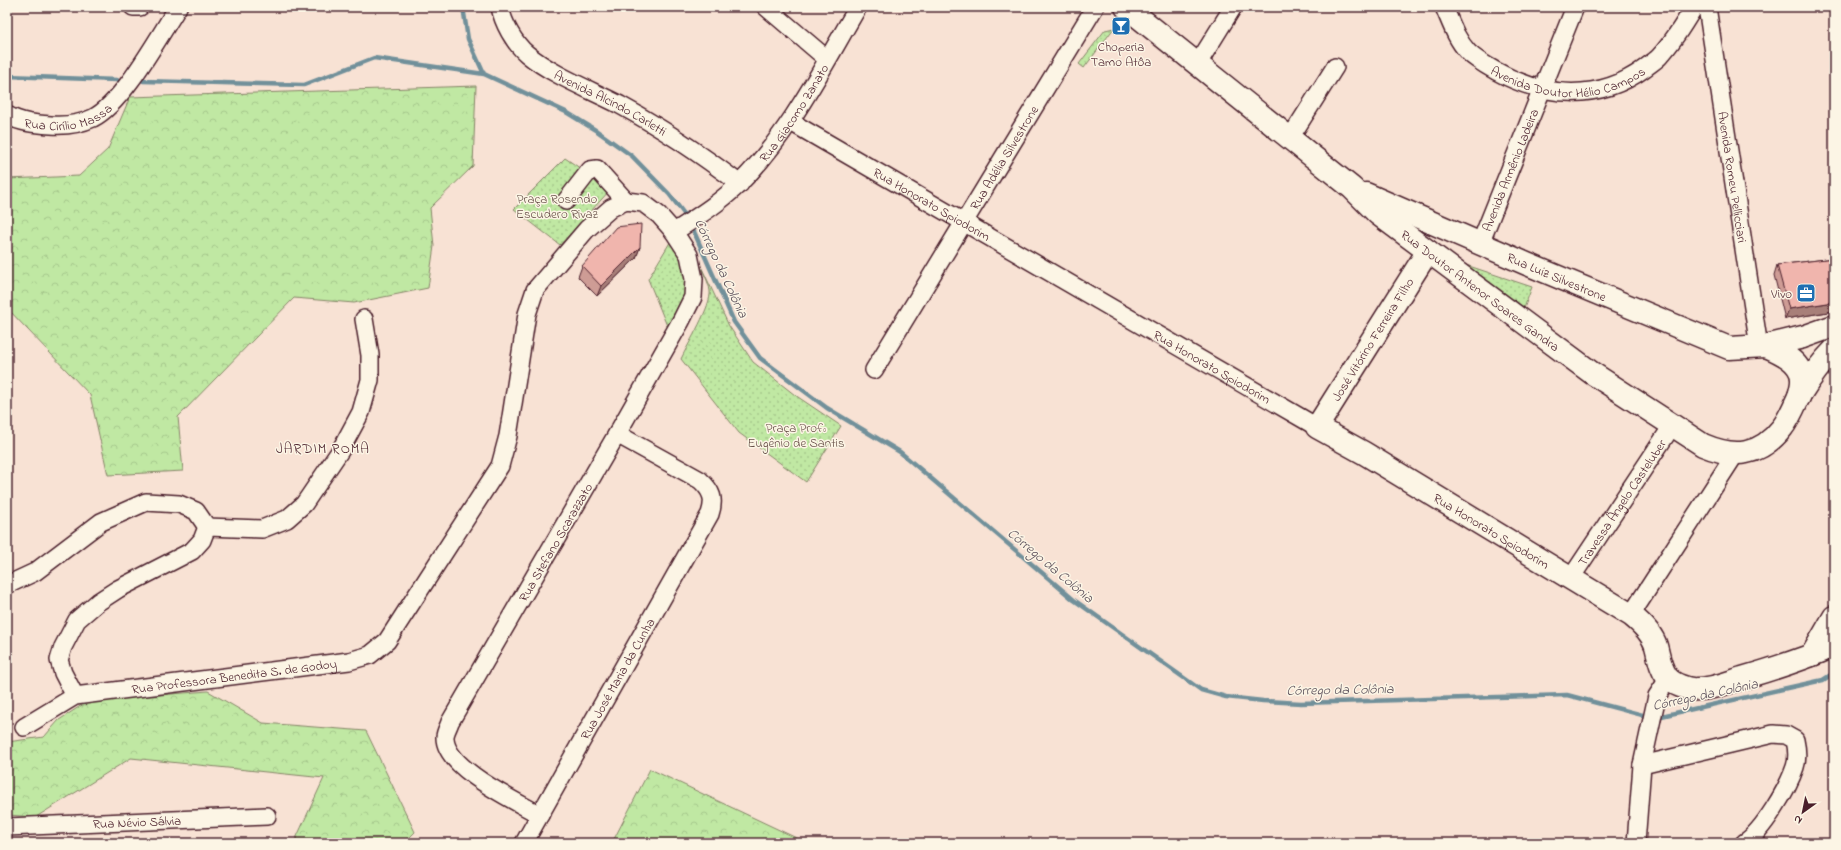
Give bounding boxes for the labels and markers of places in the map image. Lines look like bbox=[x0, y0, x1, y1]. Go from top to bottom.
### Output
bar icon: Choperia Tamo Atôa bbox=[1110, 15, 1132, 37]
place label: Choperia Tamo Atôa bbox=[1091, 38, 1151, 72]
office icon: Vivo bbox=[1795, 282, 1817, 304]
place label: Vivo bbox=[1770, 285, 1792, 304]

